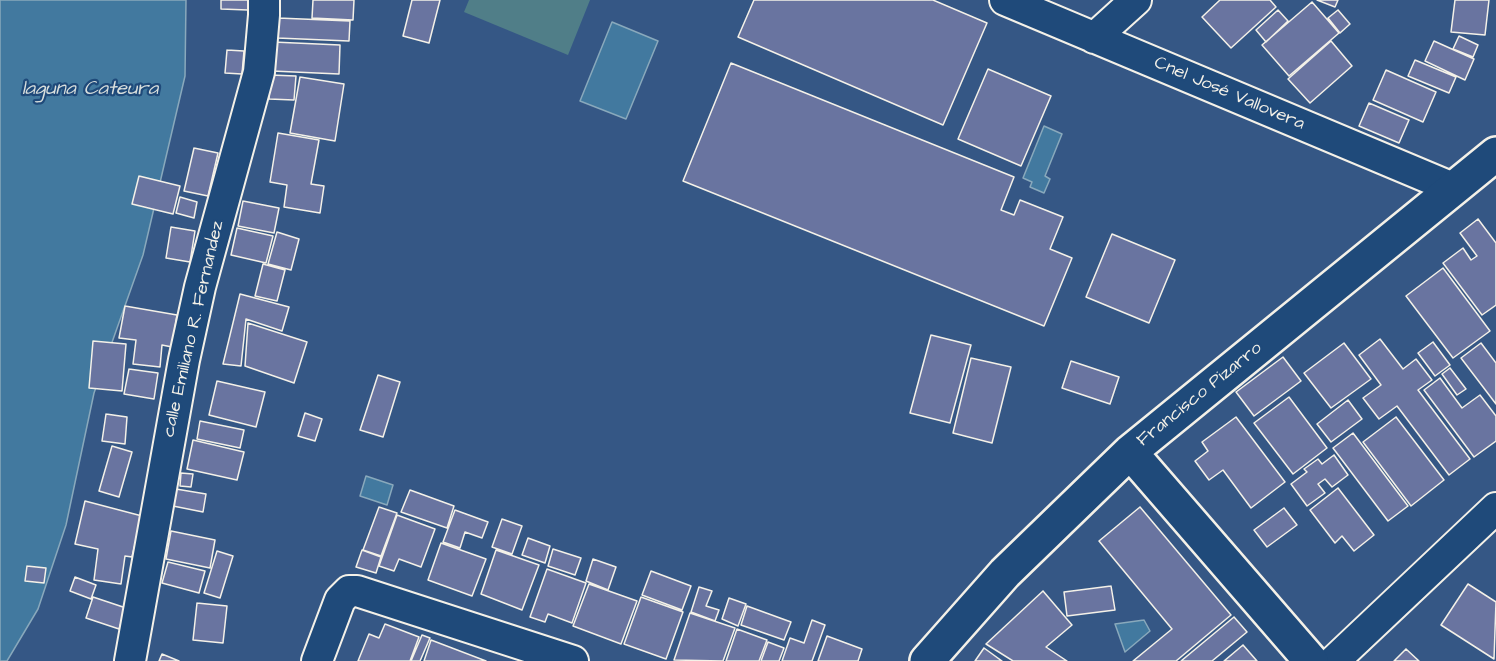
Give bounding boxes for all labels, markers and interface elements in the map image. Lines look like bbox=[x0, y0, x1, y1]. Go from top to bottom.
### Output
street label: Cnel José Vallovera bbox=[1150, 52, 1308, 136]
water label: laguna Cateura bbox=[22, 78, 158, 102]
street label: calle Emiliano R. Fernandez bbox=[159, 219, 229, 439]
street label: Francisco Pizarro bbox=[1133, 338, 1267, 452]

